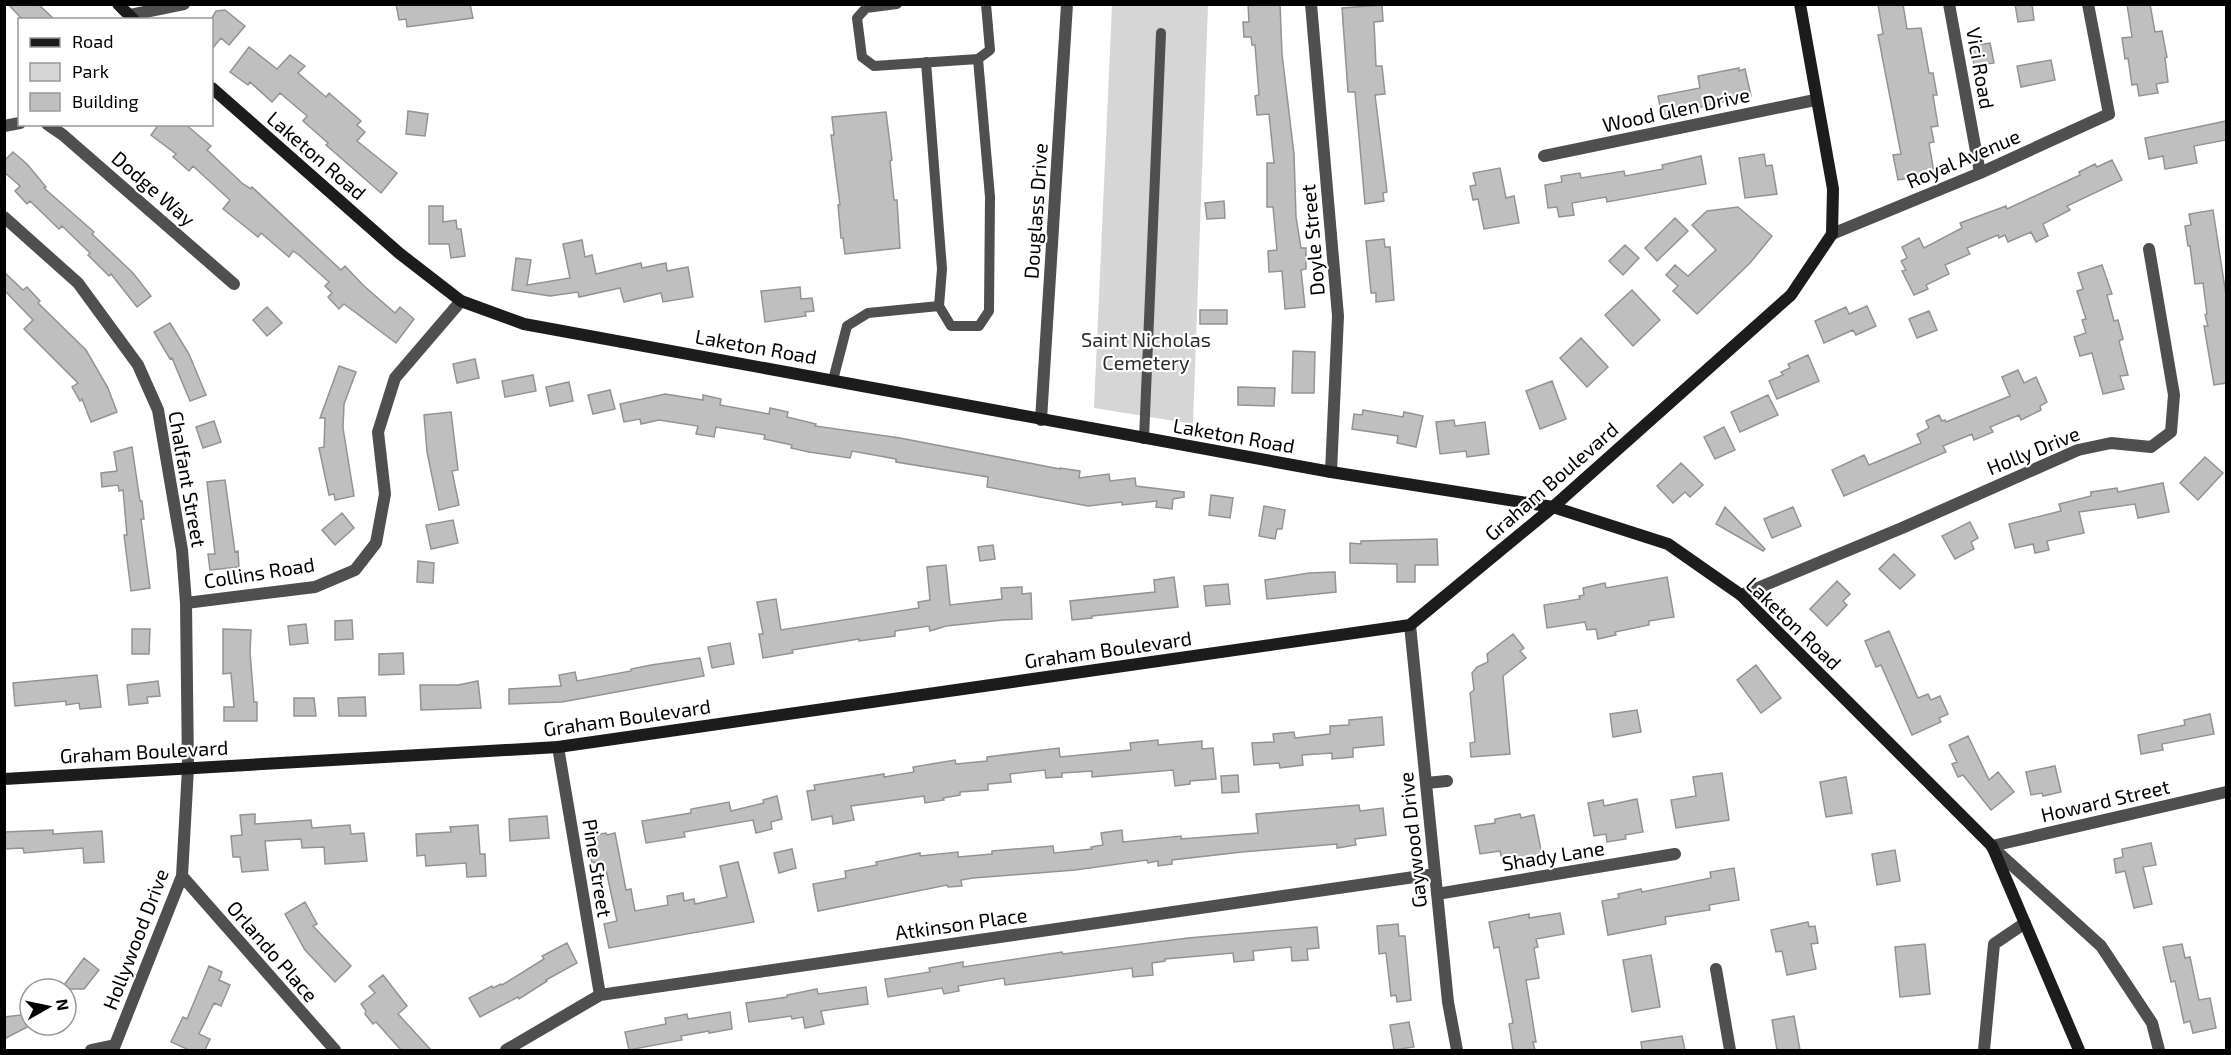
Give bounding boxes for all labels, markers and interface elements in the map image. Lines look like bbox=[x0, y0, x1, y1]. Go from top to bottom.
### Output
legend bbox=[18, 18, 213, 126]
street label: Vici Road bbox=[1962, 25, 2000, 111]
text: Road bbox=[72, 30, 113, 52]
text: Park bbox=[72, 60, 109, 82]
street label: Wood Glen Drive bbox=[1600, 82, 1752, 136]
text: Building bbox=[72, 90, 139, 112]
street label: Laketon Road bbox=[263, 106, 371, 204]
street label: Royal Avenue bbox=[1902, 123, 2024, 193]
street label: Douglass Drive bbox=[1018, 142, 1052, 280]
street label: Dodge Way bbox=[107, 145, 201, 231]
street label: Doyle Street bbox=[1295, 183, 1329, 297]
street label: Laketon Road bbox=[693, 324, 819, 368]
park label: Saint Nicholas Cemetery bbox=[1081, 327, 1211, 374]
street label: Chalfant Street bbox=[164, 409, 212, 549]
street label: Laketon Road bbox=[1171, 413, 1297, 457]
street label: Graham Boulevard bbox=[1479, 417, 1623, 545]
street label: Holly Drive bbox=[1983, 420, 2083, 480]
street label: Collins Road bbox=[202, 551, 316, 593]
street label: Laketon Road bbox=[1741, 572, 1847, 674]
street label: Graham Boulevard bbox=[1023, 625, 1193, 673]
street label: Graham Boulevard bbox=[542, 693, 712, 741]
street label: Graham Boulevard bbox=[59, 735, 229, 767]
street label: Gaywood Drive bbox=[1393, 771, 1431, 909]
street label: Howard Street bbox=[2038, 773, 2172, 826]
street label: Pine Street bbox=[578, 817, 618, 919]
street label: Shady Lane bbox=[1500, 835, 1606, 875]
street label: Hollywood Drive bbox=[97, 865, 173, 1013]
street label: Orlando Place bbox=[223, 895, 323, 1007]
street label: Atkinson Place bbox=[893, 902, 1029, 944]
north arrow bbox=[18, 977, 78, 1037]
text: N bbox=[53, 997, 74, 1012]

